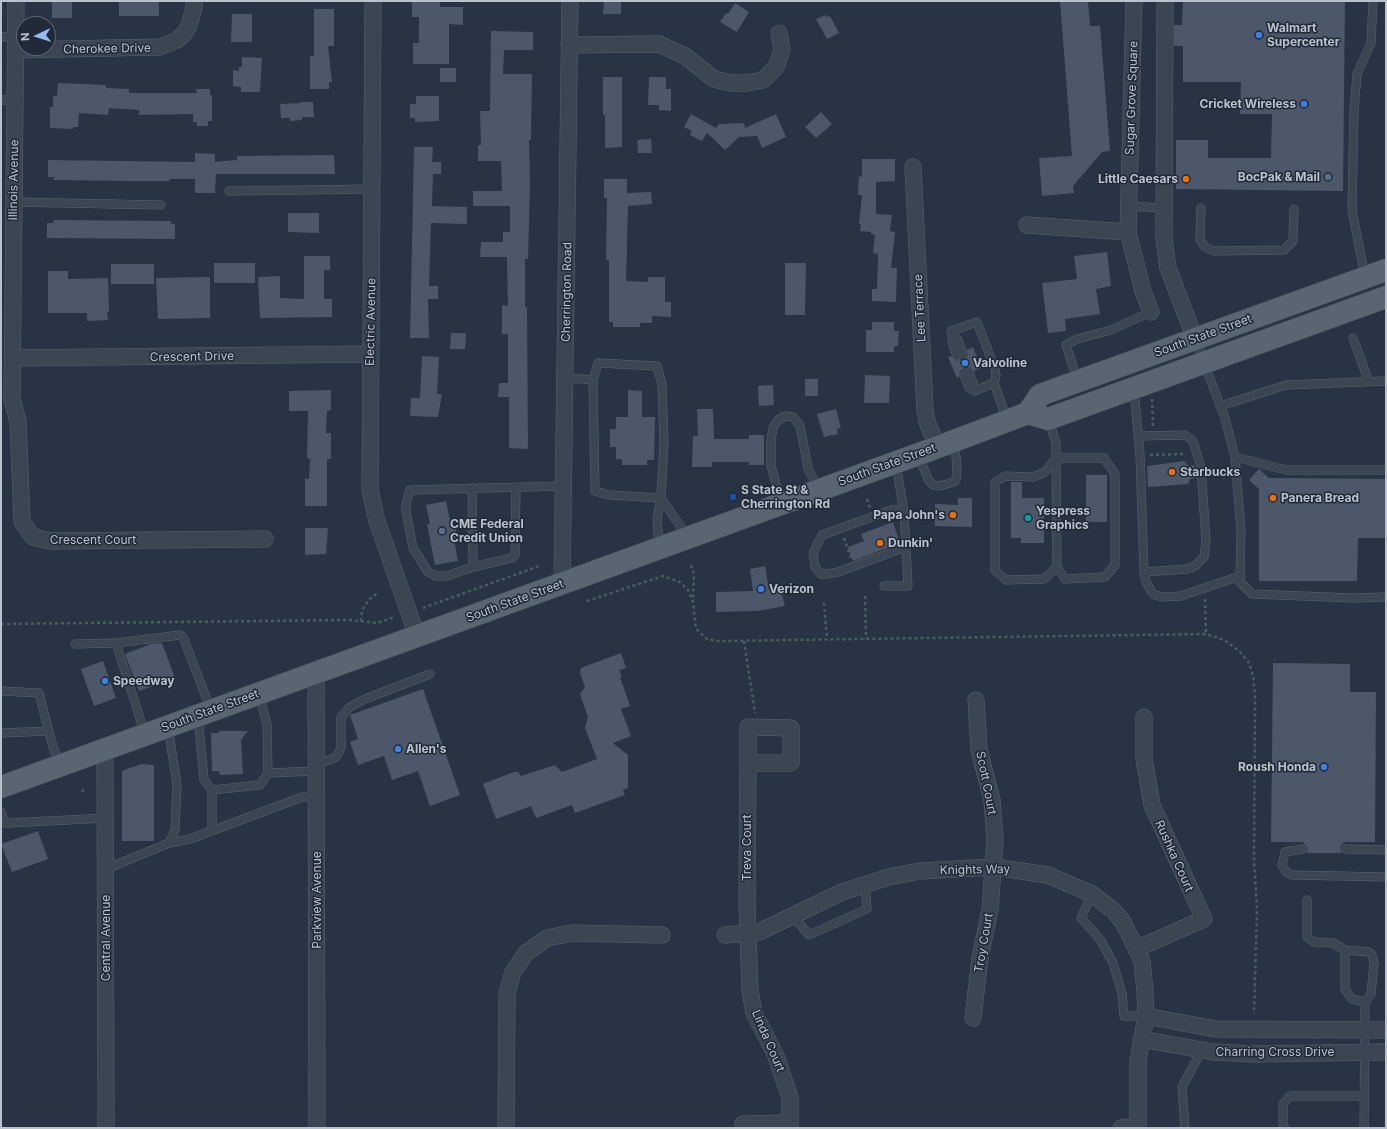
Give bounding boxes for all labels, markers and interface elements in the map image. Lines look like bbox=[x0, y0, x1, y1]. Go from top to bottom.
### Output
north arrow bbox=[16, 16, 56, 56]
place label: Walmart Supercenter bbox=[1267, 21, 1340, 49]
marker: Walmart Supercenter bbox=[1254, 30, 1264, 40]
text: N bbox=[18, 32, 32, 41]
street label: Cherokee Drive bbox=[63, 41, 151, 57]
street label: Sugar Grove Square bbox=[1123, 41, 1141, 155]
place label: Cricket Wireless bbox=[1199, 97, 1296, 111]
marker: Cricket Wireless bbox=[1299, 99, 1309, 109]
street label: Illinois Avenue bbox=[6, 139, 22, 221]
place label: BocPak & Mail bbox=[1238, 170, 1320, 184]
place label: Little Caesars bbox=[1098, 172, 1178, 186]
marker: BocPak & Mail bbox=[1323, 172, 1333, 182]
marker: Little Caesars bbox=[1181, 174, 1191, 184]
street label: Cherrington Road bbox=[559, 242, 575, 342]
street label: Lee Terrace bbox=[911, 274, 929, 342]
street label: Electric Avenue bbox=[363, 278, 379, 366]
street label: South State Street bbox=[1152, 312, 1254, 360]
street label: Crescent Drive bbox=[150, 349, 234, 365]
place label: Valvoline bbox=[973, 356, 1027, 370]
marker: Valvoline bbox=[960, 358, 970, 368]
street label: South State Street bbox=[836, 441, 938, 489]
place label: Starbucks bbox=[1180, 465, 1240, 479]
marker: Starbucks bbox=[1167, 467, 1177, 477]
place label: S State St & Cherrington Rd bbox=[741, 483, 830, 511]
place label: Panera Bread bbox=[1281, 491, 1359, 505]
marker: S State St & Cherrington Rd bbox=[728, 492, 738, 502]
marker: Panera Bread bbox=[1268, 493, 1278, 503]
place label: Yespress Graphics bbox=[1036, 504, 1090, 532]
place label: Papa John's bbox=[873, 508, 945, 522]
marker: Papa John's bbox=[948, 510, 958, 520]
marker: Yespress Graphics bbox=[1023, 513, 1033, 523]
place label: CME Federal Credit Union bbox=[450, 517, 524, 545]
marker: CME Federal Credit Union bbox=[437, 526, 447, 536]
street label: Crescent Court bbox=[50, 533, 136, 547]
place label: Dunkin' bbox=[888, 536, 933, 550]
marker: Dunkin' bbox=[875, 538, 885, 548]
street label: South State Street bbox=[464, 577, 566, 625]
place label: Verizon bbox=[769, 582, 814, 596]
marker: Verizon bbox=[756, 584, 766, 594]
place label: Speedway bbox=[113, 674, 174, 688]
marker: Speedway bbox=[100, 676, 110, 686]
street label: South State Street bbox=[159, 687, 261, 735]
place label: Allen's bbox=[406, 742, 447, 756]
marker: Allen's bbox=[393, 744, 403, 754]
street label: Scott Court bbox=[973, 750, 999, 816]
place label: Roush Honda bbox=[1238, 760, 1316, 774]
marker: Roush Honda bbox=[1319, 762, 1329, 772]
street label: Treva Court bbox=[740, 815, 754, 881]
street label: Rushka Court bbox=[1152, 818, 1196, 894]
street label: Parkview Avenue bbox=[310, 851, 324, 949]
street label: Knights Way bbox=[940, 862, 1010, 878]
street label: Central Avenue bbox=[99, 895, 113, 981]
street label: Troy Court bbox=[972, 912, 996, 974]
street label: Linda Court bbox=[748, 1008, 788, 1074]
street label: Charring Cross Drive bbox=[1216, 1045, 1334, 1059]

